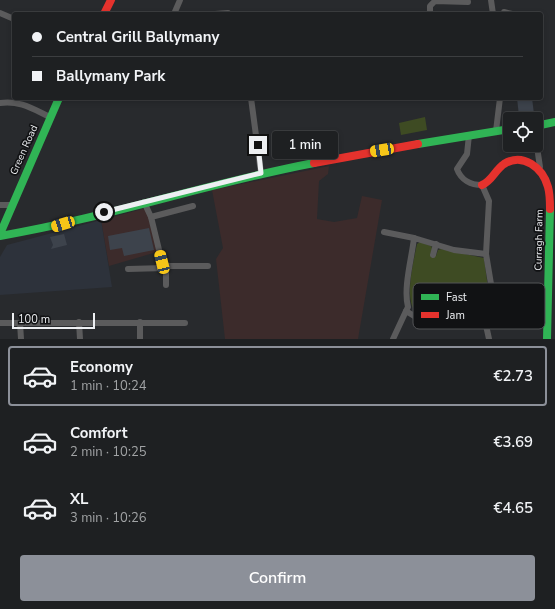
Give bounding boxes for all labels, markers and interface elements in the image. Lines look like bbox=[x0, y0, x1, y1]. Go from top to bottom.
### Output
text: Central Grill Ballymany bbox=[56, 27, 219, 47]
text: Ballymany Park bbox=[56, 66, 165, 86]
map controls bbox=[503, 112, 543, 152]
button: locate bbox=[503, 112, 543, 152]
street label: Green Road bbox=[7, 123, 41, 177]
callout: 1 min bbox=[272, 131, 338, 159]
route end bbox=[249, 136, 267, 154]
text: 1 min bbox=[288, 136, 322, 154]
car bbox=[369, 142, 395, 158]
route start bbox=[95, 203, 113, 221]
street label: Curragh Farm bbox=[531, 209, 547, 271]
car bbox=[50, 215, 76, 233]
car bbox=[153, 249, 171, 275]
legend bbox=[413, 283, 545, 329]
text: Fast bbox=[446, 290, 467, 305]
text: Jam bbox=[445, 308, 465, 323]
scale bar bbox=[12, 311, 95, 330]
text: 100 m bbox=[18, 312, 50, 327]
text: Economy bbox=[70, 357, 133, 377]
icon: car bbox=[22, 358, 58, 394]
text: €2.73 bbox=[493, 366, 533, 386]
text: 1 min · 10:24 bbox=[70, 377, 146, 395]
text: Comfort bbox=[70, 423, 127, 443]
icon: car bbox=[22, 424, 58, 460]
text: €3.69 bbox=[493, 432, 533, 452]
text: 2 min · 10:25 bbox=[70, 443, 146, 461]
text: XL bbox=[70, 489, 89, 509]
icon: car bbox=[22, 490, 58, 526]
text: €4.65 bbox=[493, 498, 533, 518]
text: 3 min · 10:26 bbox=[70, 509, 146, 527]
button: Confirm bbox=[20, 555, 535, 601]

